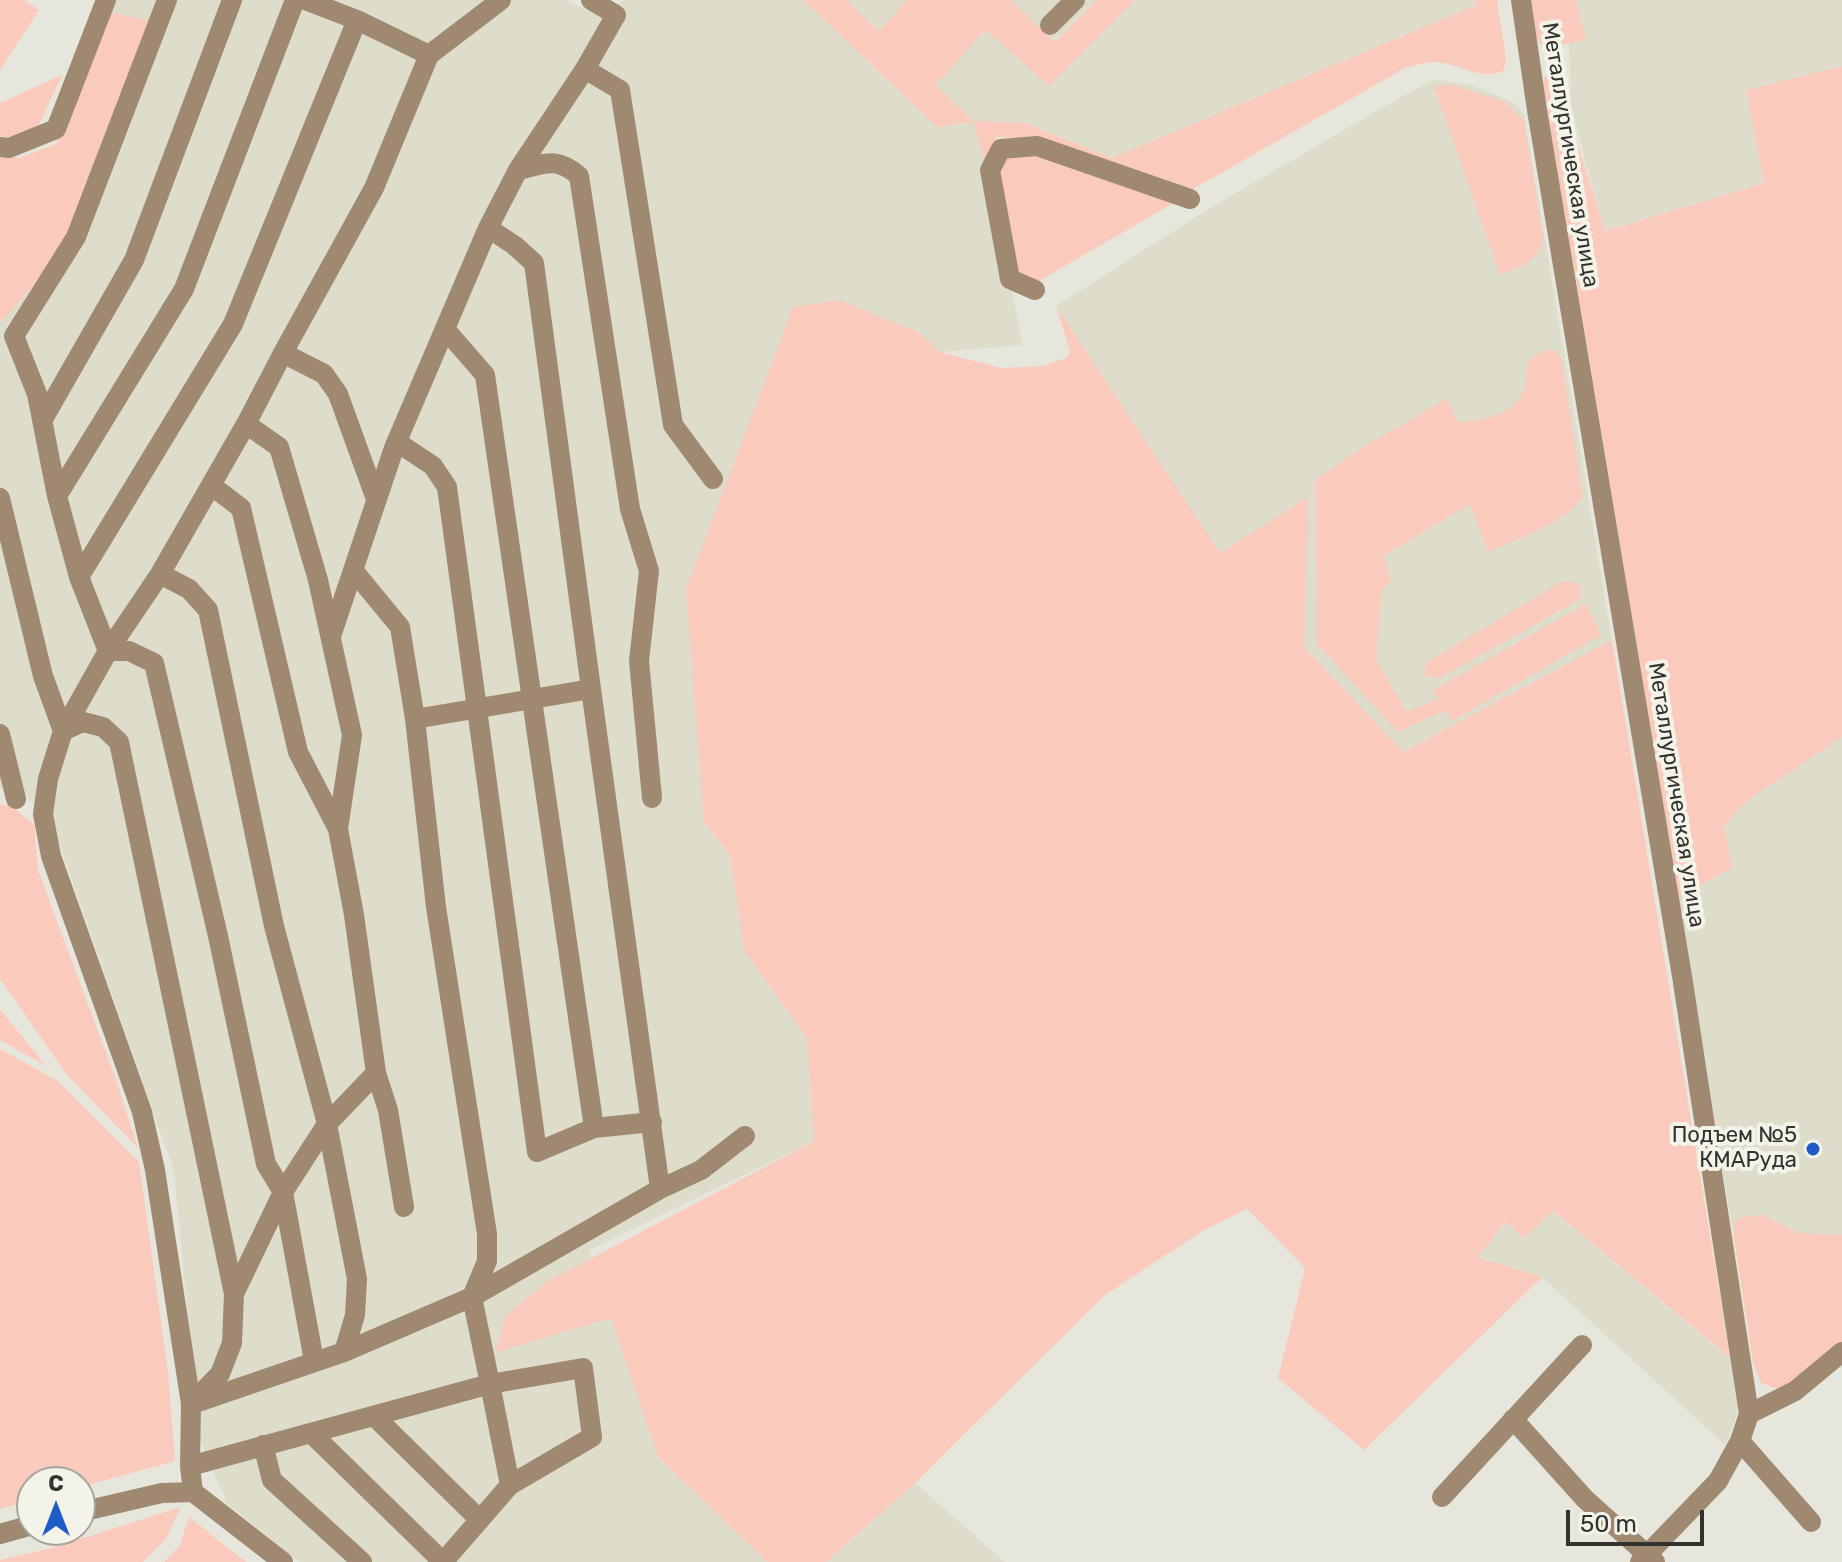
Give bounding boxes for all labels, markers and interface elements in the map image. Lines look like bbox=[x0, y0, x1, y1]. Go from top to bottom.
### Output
street label: Металлургическая улица bbox=[1536, 21, 1604, 289]
street label: Металлургическая улица bbox=[1642, 661, 1710, 929]
place label: Подъем №5 КМАРуда bbox=[1672, 1123, 1797, 1174]
marker: Подъем №5 КМАРуда bbox=[1804, 1140, 1822, 1158]
north arrow bbox=[16, 1466, 96, 1546]
text: С bbox=[48, 1470, 64, 1497]
scale bar bbox=[1570, 1494, 1708, 1544]
text: 50 m bbox=[1580, 1510, 1637, 1538]

